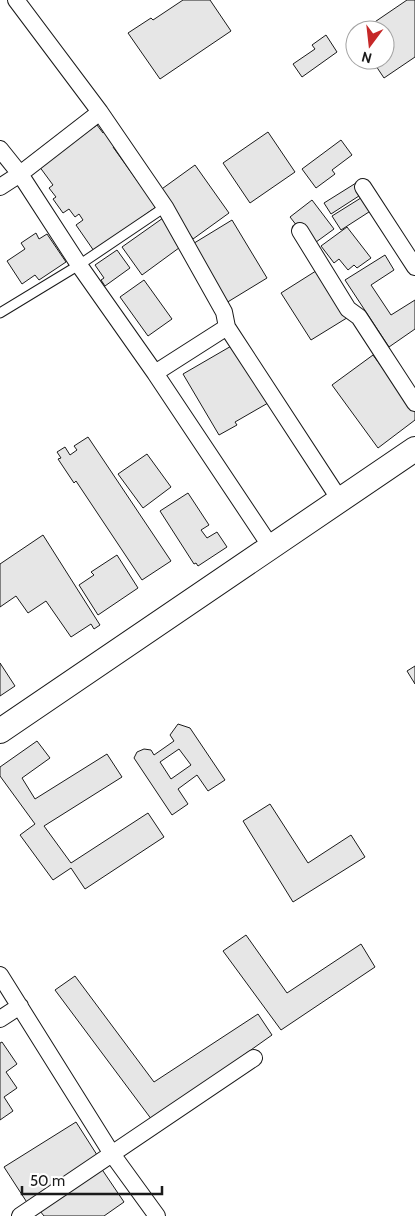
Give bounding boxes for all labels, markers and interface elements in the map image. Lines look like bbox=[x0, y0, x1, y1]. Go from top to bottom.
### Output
north arrow bbox=[345, 20, 395, 70]
text: N bbox=[360, 48, 374, 68]
scale bar bbox=[22, 1164, 162, 1196]
text: 50 m bbox=[30, 1172, 65, 1190]

